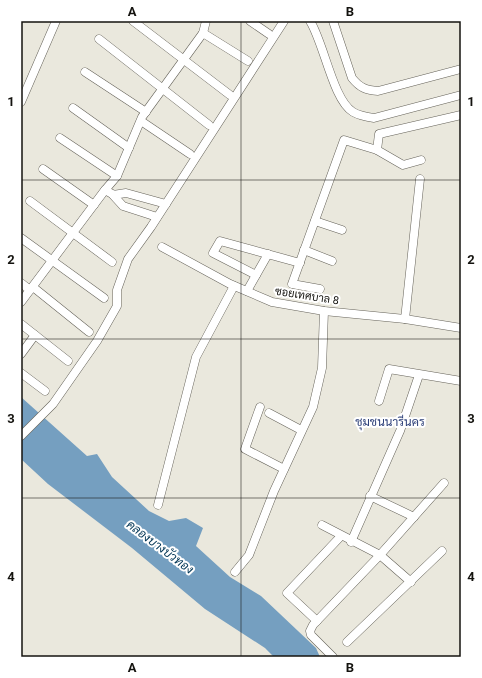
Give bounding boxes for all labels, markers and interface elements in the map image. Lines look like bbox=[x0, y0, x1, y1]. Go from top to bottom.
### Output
text: A bbox=[128, 4, 137, 19]
text: B bbox=[346, 4, 354, 19]
text: 1 bbox=[7, 94, 15, 109]
text: 1 bbox=[467, 94, 475, 109]
text: 2 bbox=[7, 252, 15, 267]
text: 2 bbox=[467, 252, 475, 267]
street label: ซอยเทศบาล 8 bbox=[274, 285, 340, 307]
text: 3 bbox=[7, 411, 15, 426]
text: 3 bbox=[467, 411, 475, 426]
district label: ชุมชนนารีนคร bbox=[355, 414, 425, 431]
water label: คลองบางบัวทอง bbox=[124, 517, 197, 577]
text: 4 bbox=[7, 569, 15, 584]
text: 4 bbox=[467, 569, 475, 584]
text: A bbox=[128, 660, 137, 675]
text: B bbox=[346, 660, 354, 675]

